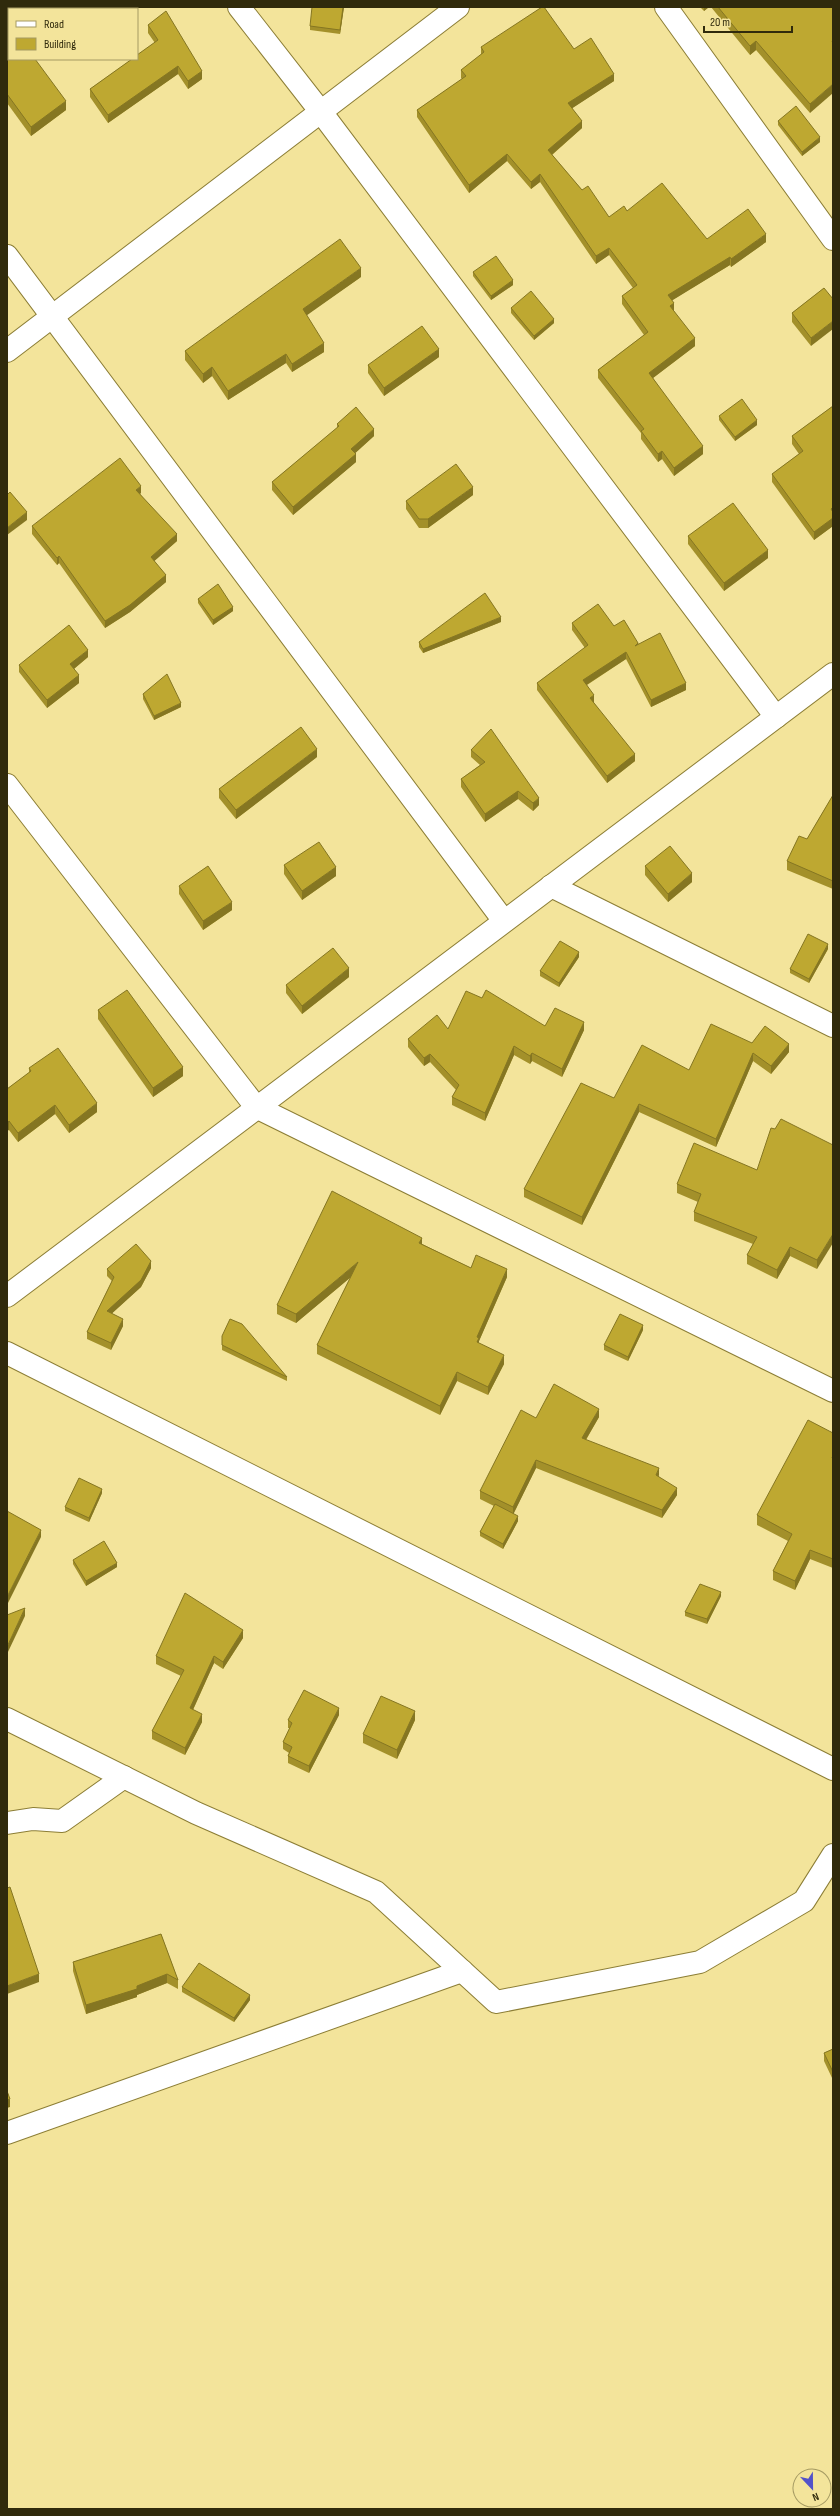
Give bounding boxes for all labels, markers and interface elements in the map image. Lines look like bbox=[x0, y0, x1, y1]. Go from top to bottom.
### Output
legend bbox=[8, 8, 138, 60]
scale bar bbox=[704, 8, 792, 34]
text: 20 m bbox=[710, 15, 730, 30]
text: Road bbox=[44, 17, 64, 32]
text: Building bbox=[44, 37, 76, 52]
north arrow bbox=[792, 2468, 832, 2508]
text: N bbox=[810, 2490, 821, 2504]

